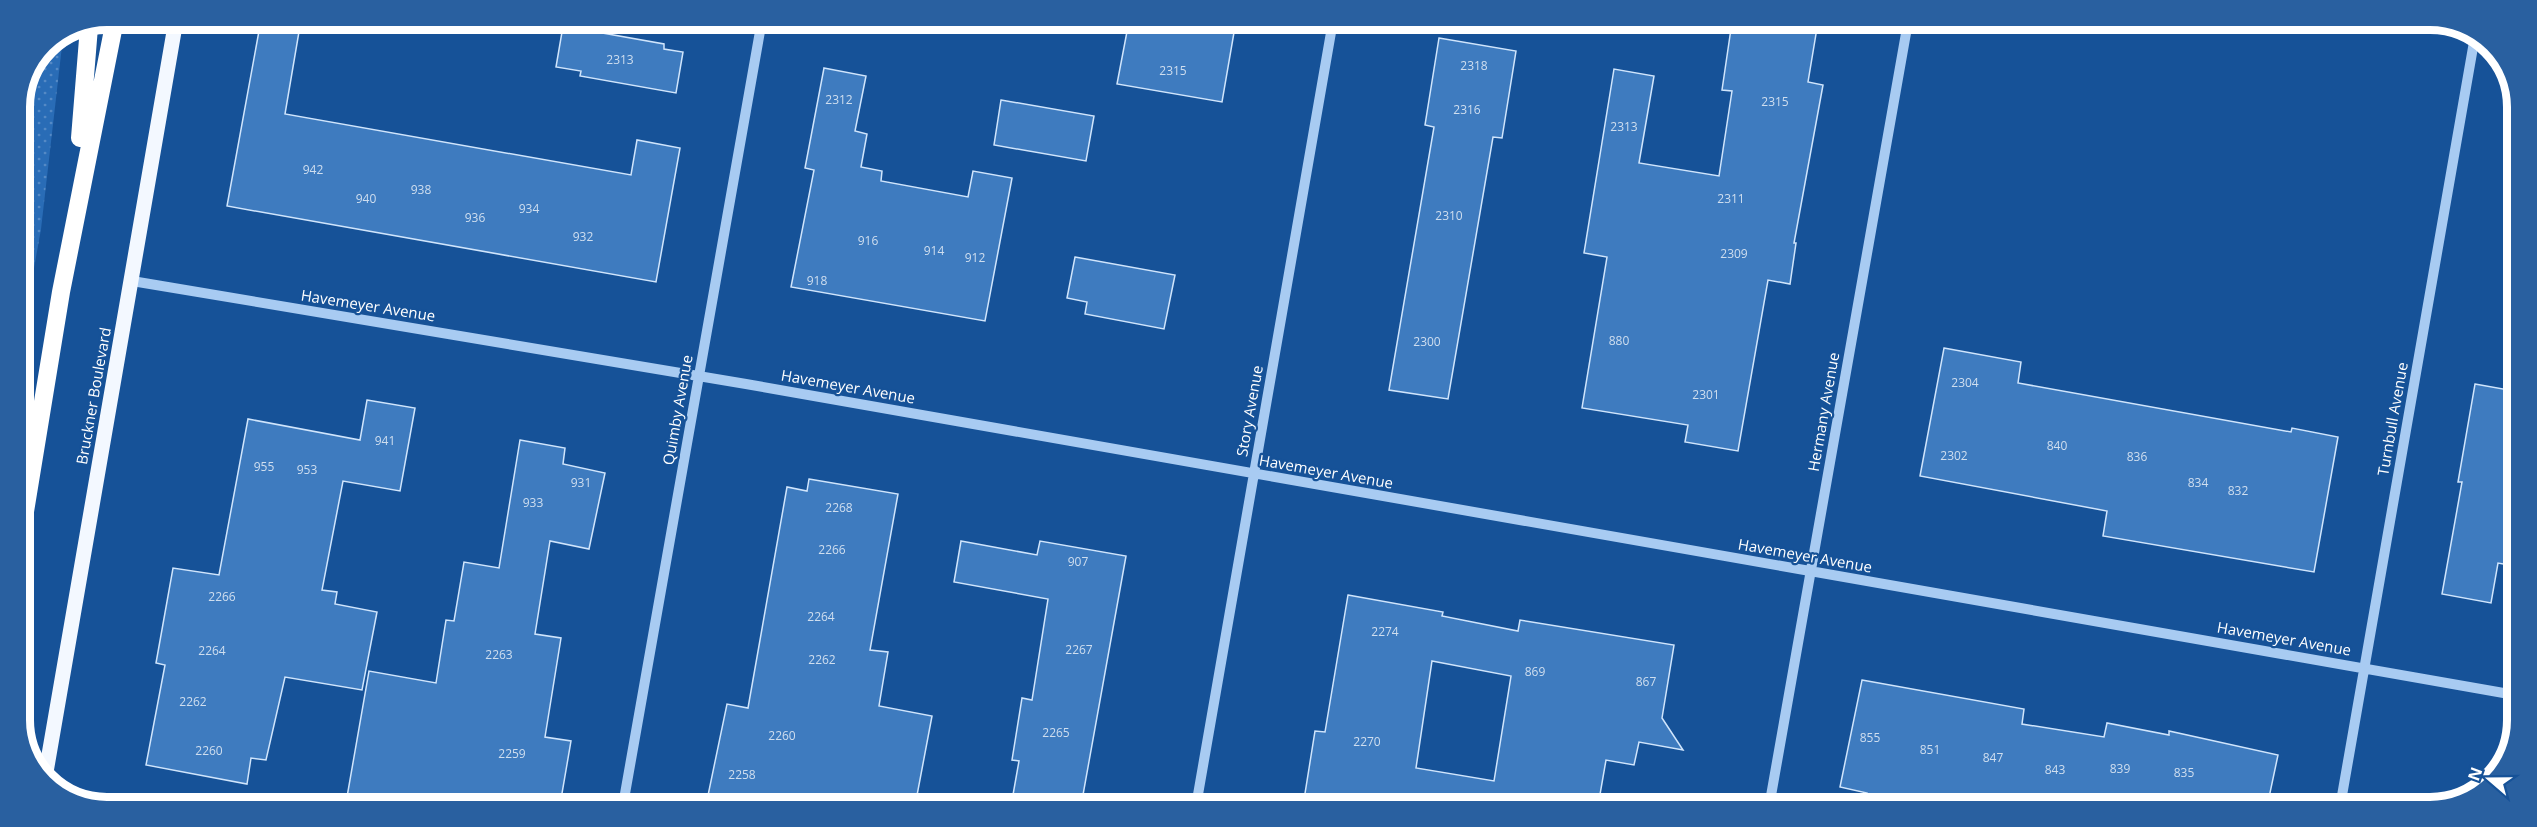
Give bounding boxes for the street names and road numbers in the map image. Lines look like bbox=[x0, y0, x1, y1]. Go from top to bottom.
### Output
street label: Havemeyer Avenue bbox=[300, 285, 437, 326]
street label: Bruckner Boulevard bbox=[71, 326, 115, 466]
street label: Hermany Avenue bbox=[1803, 351, 1843, 473]
street label: Quimby Avenue bbox=[657, 353, 697, 466]
street label: Turnbull Avenue bbox=[2372, 361, 2412, 477]
street label: Havemeyer Avenue bbox=[780, 364, 917, 408]
street label: Story Avenue bbox=[1231, 364, 1267, 458]
street label: Havemeyer Avenue bbox=[1258, 449, 1395, 493]
street label: Havemeyer Avenue bbox=[1737, 533, 1874, 577]
street label: Havemeyer Avenue bbox=[2216, 616, 2353, 660]

